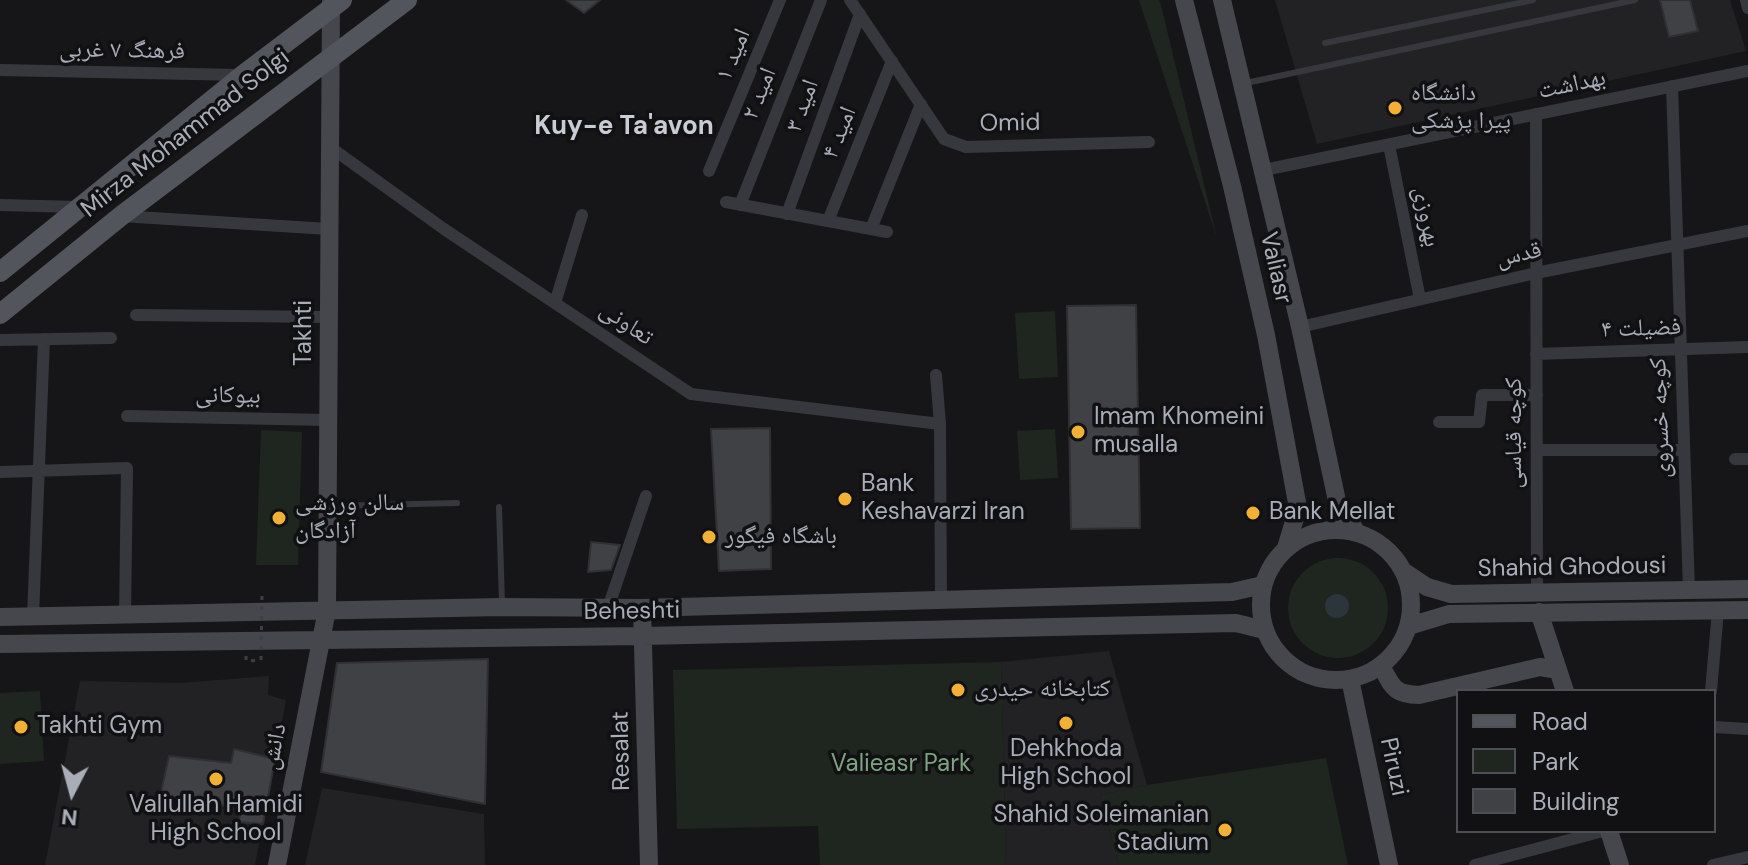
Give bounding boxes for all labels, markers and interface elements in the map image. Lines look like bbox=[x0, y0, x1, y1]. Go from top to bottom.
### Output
street label: امید ۱ bbox=[710, 25, 758, 85]
street label: فرهنگ ۷ غربی bbox=[59, 36, 185, 66]
street label: Mirza Mohammad Solgi bbox=[76, 44, 296, 224]
street label: امید ۲ bbox=[737, 64, 783, 124]
street label: بهداشت bbox=[1536, 64, 1608, 106]
street label: امید ۳ bbox=[780, 76, 826, 136]
place label: دانشگاه پیرا پزشکی bbox=[1411, 80, 1511, 136]
marker: دانشگاه پیرا پزشکی bbox=[1386, 99, 1404, 117]
street label: امید ۴ bbox=[817, 103, 863, 163]
street label: Omid bbox=[979, 109, 1041, 139]
district label: Kuy-e Ta'avon bbox=[534, 111, 714, 143]
street label: بهروزی bbox=[1406, 184, 1446, 250]
street label: Valiasr bbox=[1253, 229, 1297, 307]
street label: قدس bbox=[1494, 236, 1544, 274]
street label: تعاونی bbox=[594, 296, 658, 352]
street label: Takhti bbox=[291, 300, 319, 366]
street label: فضیلت ۴ bbox=[1601, 313, 1681, 345]
street label: کوچه خسروی bbox=[1645, 357, 1677, 479]
street label: کوچه قیاسی bbox=[1501, 378, 1529, 488]
street label: بیوکانی bbox=[195, 381, 261, 411]
place label: Imam Khomeini musalla bbox=[1094, 404, 1264, 460]
marker: Imam Khomeini musalla bbox=[1069, 423, 1087, 441]
place label: Bank Keshavarzi Iran bbox=[861, 471, 1025, 527]
place label: سالن ورزشی آزادگان bbox=[295, 490, 404, 546]
marker: Bank Keshavarzi Iran bbox=[836, 490, 854, 508]
place label: Bank Mellat bbox=[1269, 499, 1395, 527]
marker: Bank Mellat bbox=[1244, 504, 1262, 522]
marker: سالن ورزشی آزادگان bbox=[270, 509, 288, 527]
place label: باشگاه فیگور bbox=[725, 523, 837, 551]
marker: باشگاه فیگور bbox=[700, 528, 718, 546]
street label: Shahid Ghodousi bbox=[1477, 552, 1667, 584]
street label: Beheshti bbox=[583, 597, 681, 627]
place label: کتابخانه حیدری bbox=[974, 676, 1111, 704]
marker: کتابخانه حیدری bbox=[949, 681, 967, 699]
legend bbox=[1456, 689, 1716, 833]
text: Road bbox=[1532, 706, 1588, 737]
street label: Resalat bbox=[607, 711, 637, 791]
place label: Takhti Gym bbox=[37, 713, 162, 741]
marker: Dehkhoda High School bbox=[1057, 714, 1075, 732]
marker: Takhti Gym bbox=[12, 718, 30, 736]
street label: دانش bbox=[256, 721, 294, 773]
street label: Piruzi bbox=[1373, 735, 1413, 799]
place label: Dehkhoda High School bbox=[1001, 736, 1131, 792]
text: Park bbox=[1532, 746, 1579, 777]
park label: Valieasr Park bbox=[831, 751, 971, 779]
north arrow bbox=[32, 753, 112, 833]
marker: Valiullah Hamidi High School bbox=[207, 770, 225, 788]
text: Building bbox=[1532, 786, 1619, 817]
place label: Valiullah Hamidi High School bbox=[129, 792, 303, 848]
text: N bbox=[60, 802, 79, 833]
place label: Shahid Soleimanian Stadium bbox=[994, 802, 1209, 858]
marker: Shahid Soleimanian Stadium bbox=[1216, 821, 1234, 839]

